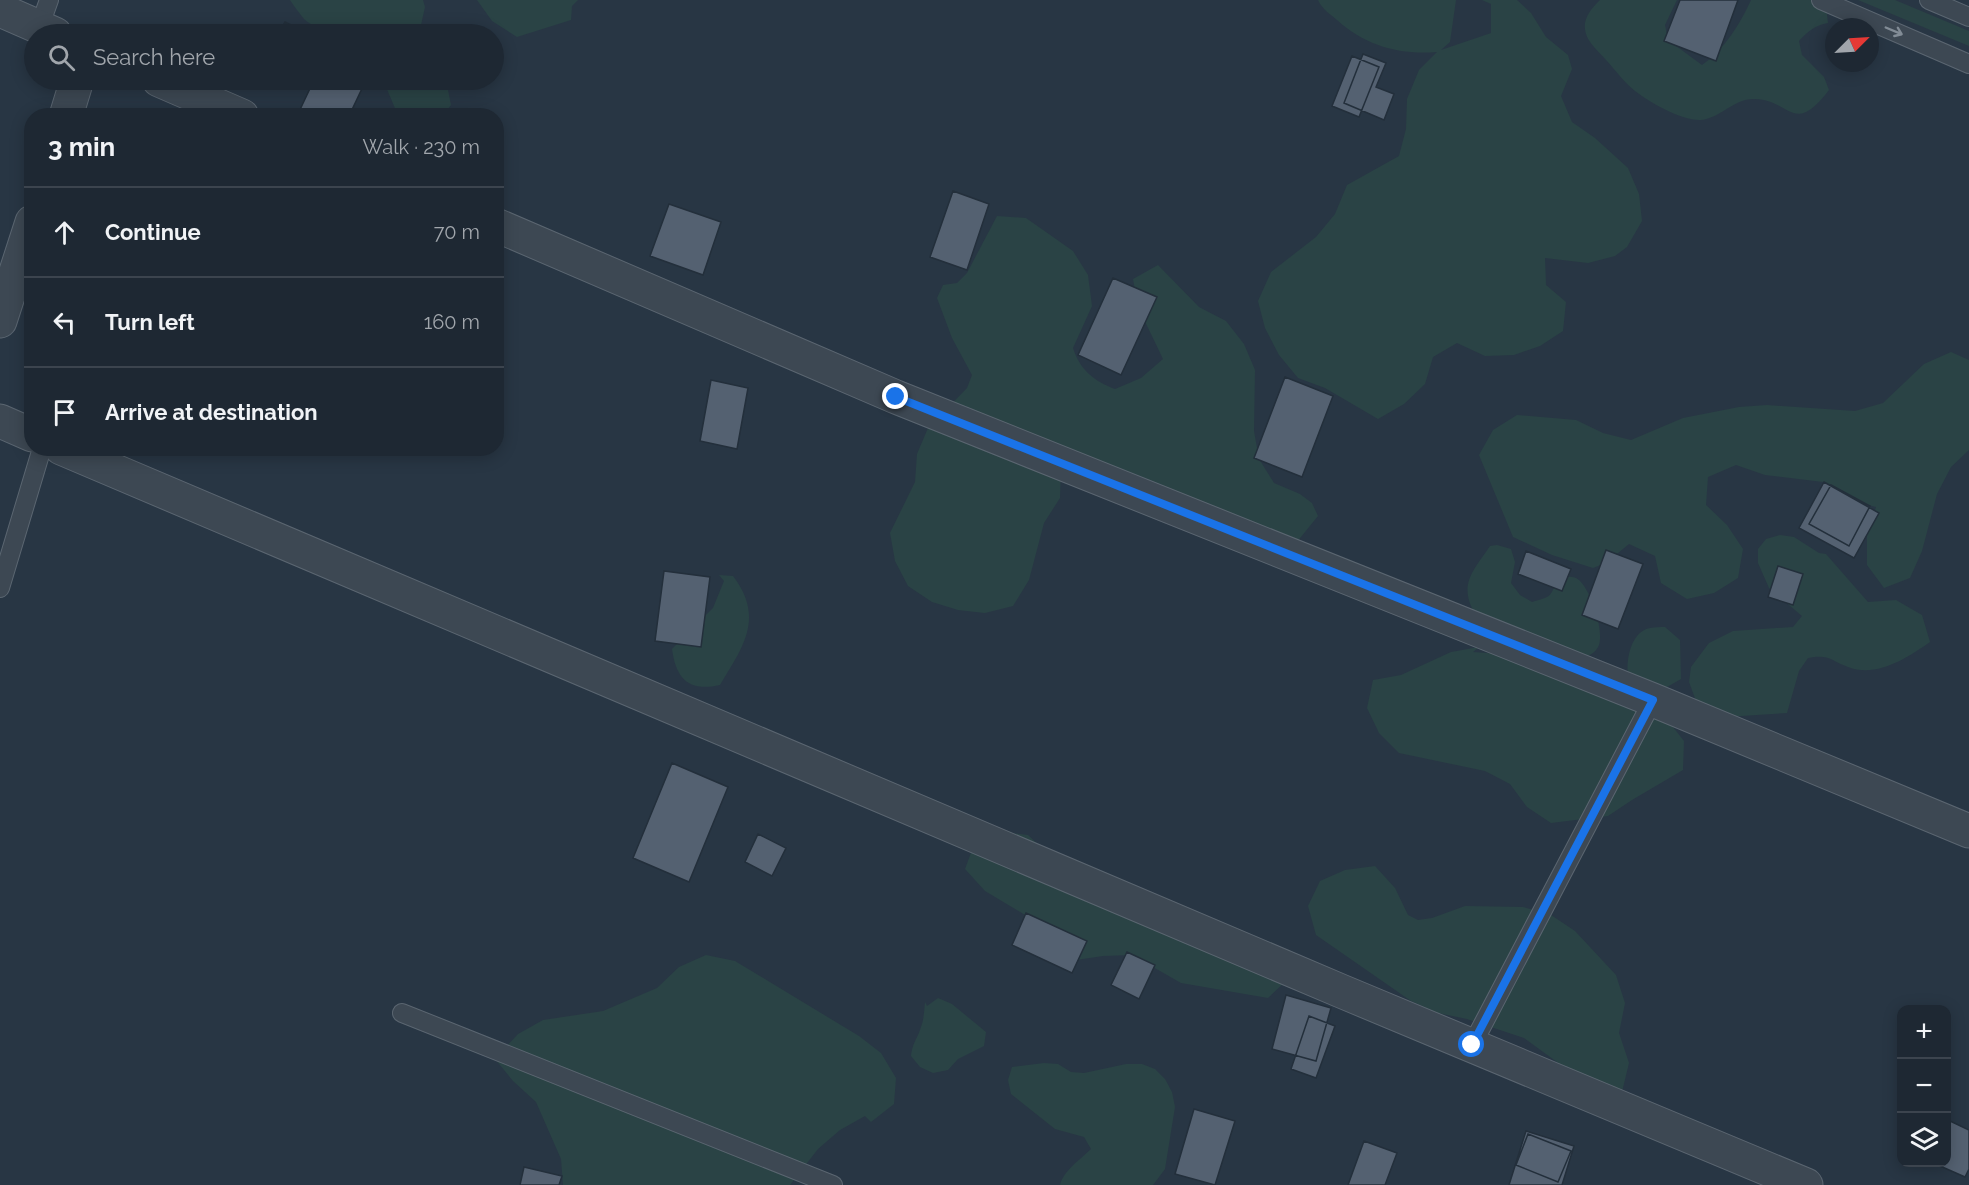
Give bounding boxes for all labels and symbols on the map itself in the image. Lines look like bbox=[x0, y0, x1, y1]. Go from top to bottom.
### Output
north arrow bbox=[1825, 18, 1879, 72]
one-way arrow bbox=[1884, 26, 1902, 37]
route end bbox=[882, 383, 908, 409]
route start bbox=[1458, 1031, 1484, 1057]

